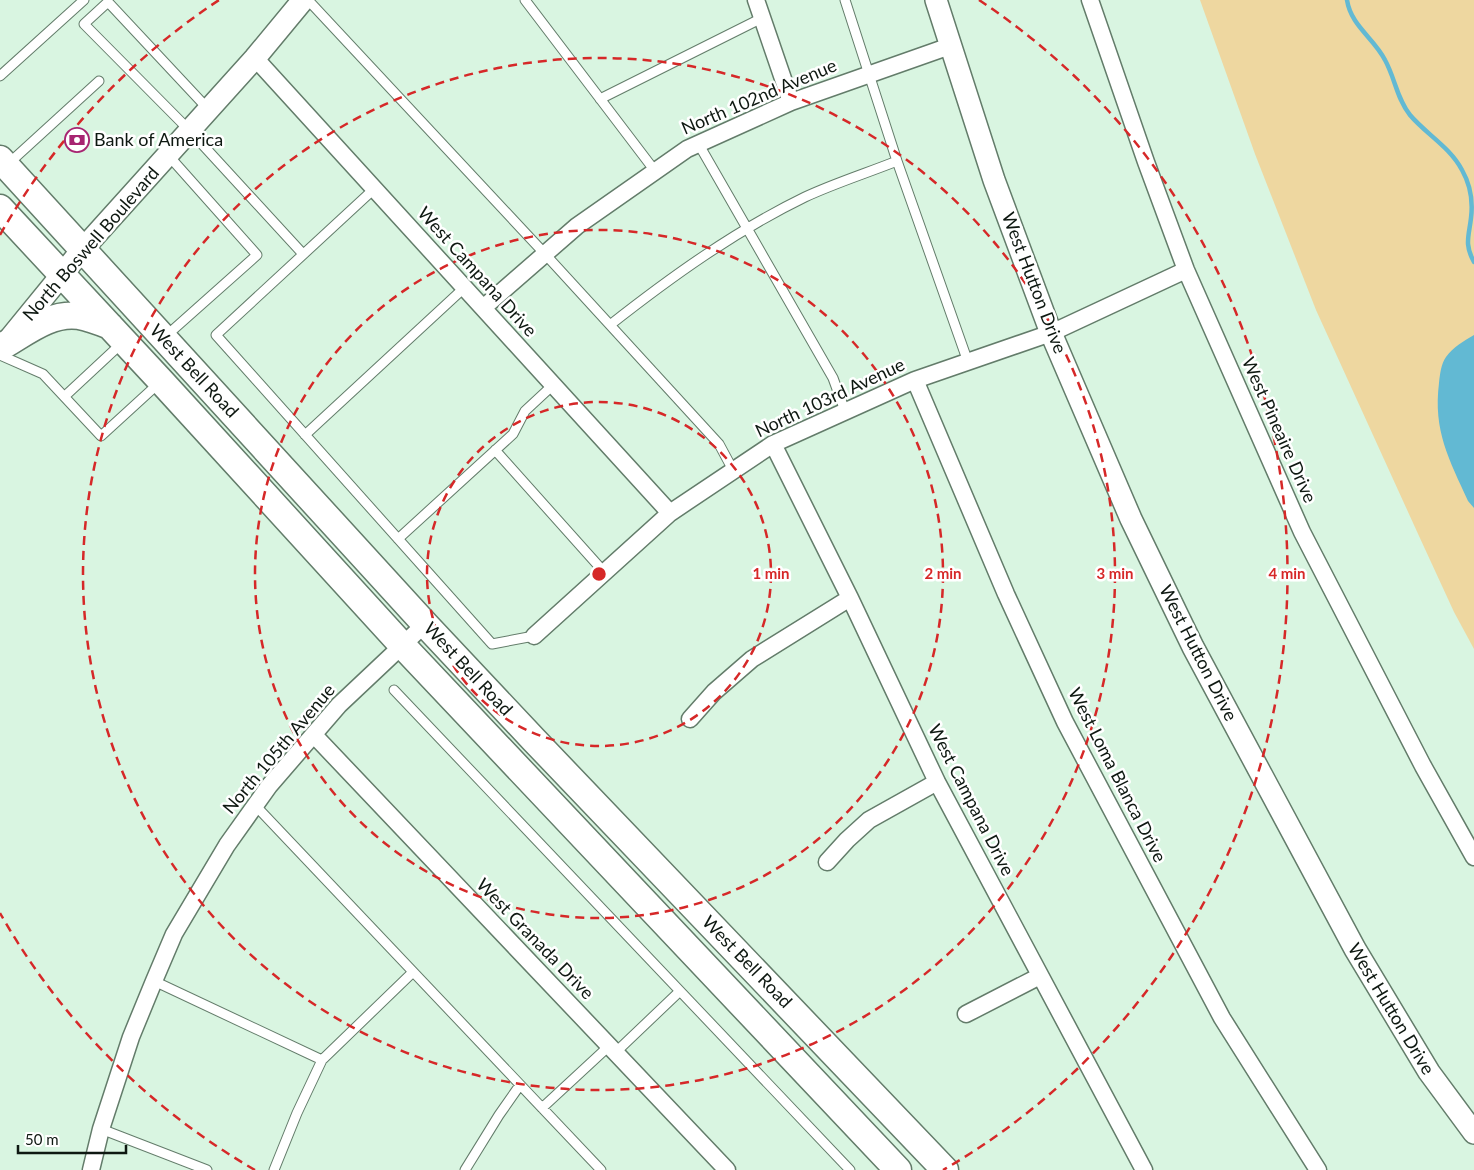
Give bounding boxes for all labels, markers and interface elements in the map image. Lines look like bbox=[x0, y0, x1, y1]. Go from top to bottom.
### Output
street label: North 102nd Avenue bbox=[678, 53, 839, 139]
bank icon: Bank of America bbox=[64, 127, 90, 153]
place label: Bank of America bbox=[94, 128, 223, 150]
street label: North Boswell Boulevard bbox=[17, 162, 163, 325]
street label: West Campana Drive bbox=[414, 202, 542, 341]
street label: West Hutton Drive bbox=[998, 209, 1072, 356]
street label: West Bell Road bbox=[146, 319, 244, 422]
street label: North 103rd Avenue bbox=[751, 353, 908, 441]
street label: West Pineaire Drive bbox=[1238, 353, 1322, 506]
text: 1 min bbox=[752, 564, 790, 582]
text: 2 min bbox=[924, 564, 962, 582]
text: 3 min bbox=[1096, 564, 1134, 582]
text: 4 min bbox=[1268, 564, 1306, 582]
centre of rings bbox=[590, 565, 608, 583]
street label: West Hutton Drive bbox=[1155, 581, 1243, 724]
street label: West Bell Road bbox=[420, 617, 518, 720]
street label: North 105th Avenue bbox=[218, 679, 339, 818]
street label: West Loma Blanca Drive bbox=[1064, 684, 1171, 865]
street label: West Campana Drive bbox=[924, 720, 1020, 879]
street label: West Granada Drive bbox=[472, 873, 599, 1003]
street label: West Bell Road bbox=[698, 910, 797, 1012]
street label: West Hutton Drive bbox=[1344, 939, 1440, 1078]
scale bar bbox=[18, 1122, 125, 1154]
text: 50 m bbox=[25, 1130, 59, 1148]

